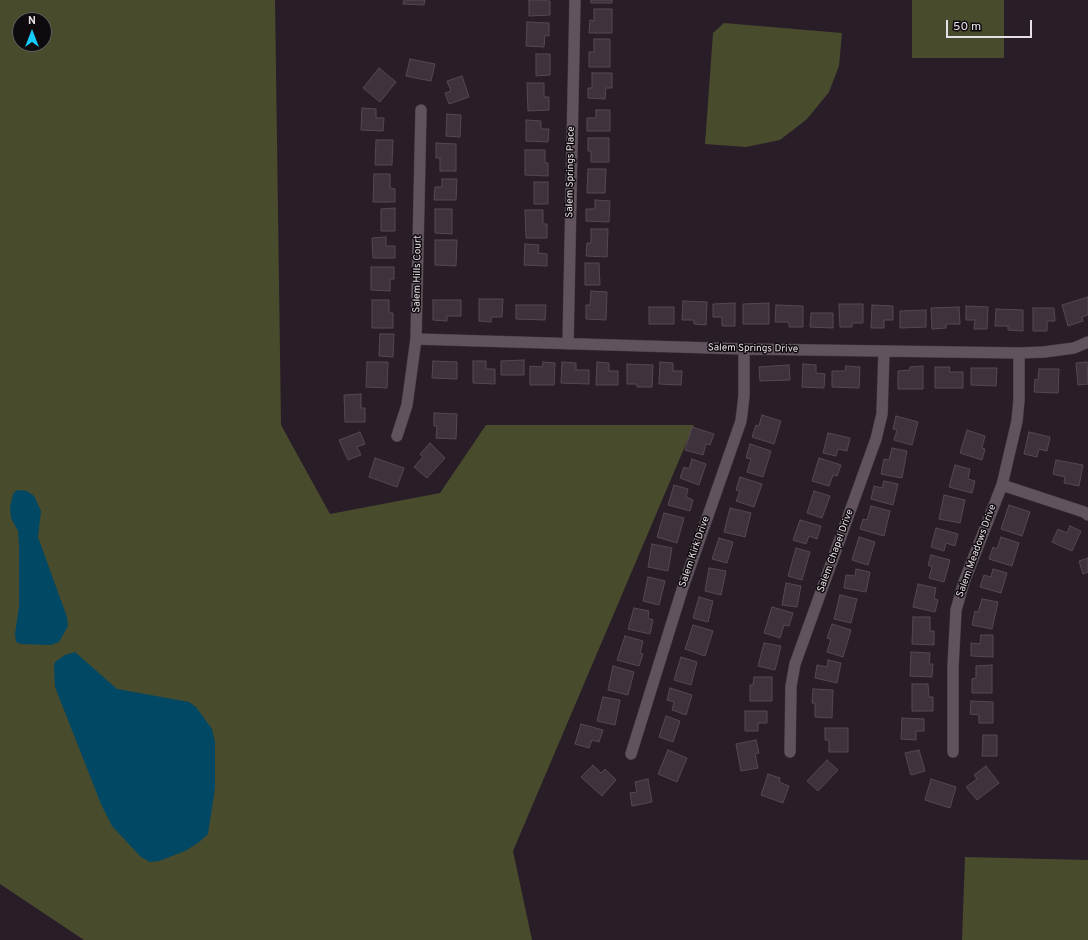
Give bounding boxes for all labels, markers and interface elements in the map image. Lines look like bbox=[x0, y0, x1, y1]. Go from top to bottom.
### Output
north arrow bbox=[12, 12, 52, 52]
scale bar bbox=[948, 12, 1034, 38]
text: N bbox=[28, 14, 36, 28]
text: 50 m bbox=[953, 19, 981, 35]
street label: Salem Springs Place bbox=[564, 126, 578, 218]
street label: Salem Hills Court bbox=[411, 235, 425, 313]
street label: Salem Springs Drive bbox=[708, 342, 798, 356]
street label: Salem Meadows Drive bbox=[955, 503, 999, 599]
street label: Salem Chapel Drive bbox=[815, 508, 857, 594]
street label: Salem Kirk Drive bbox=[677, 515, 713, 589]

